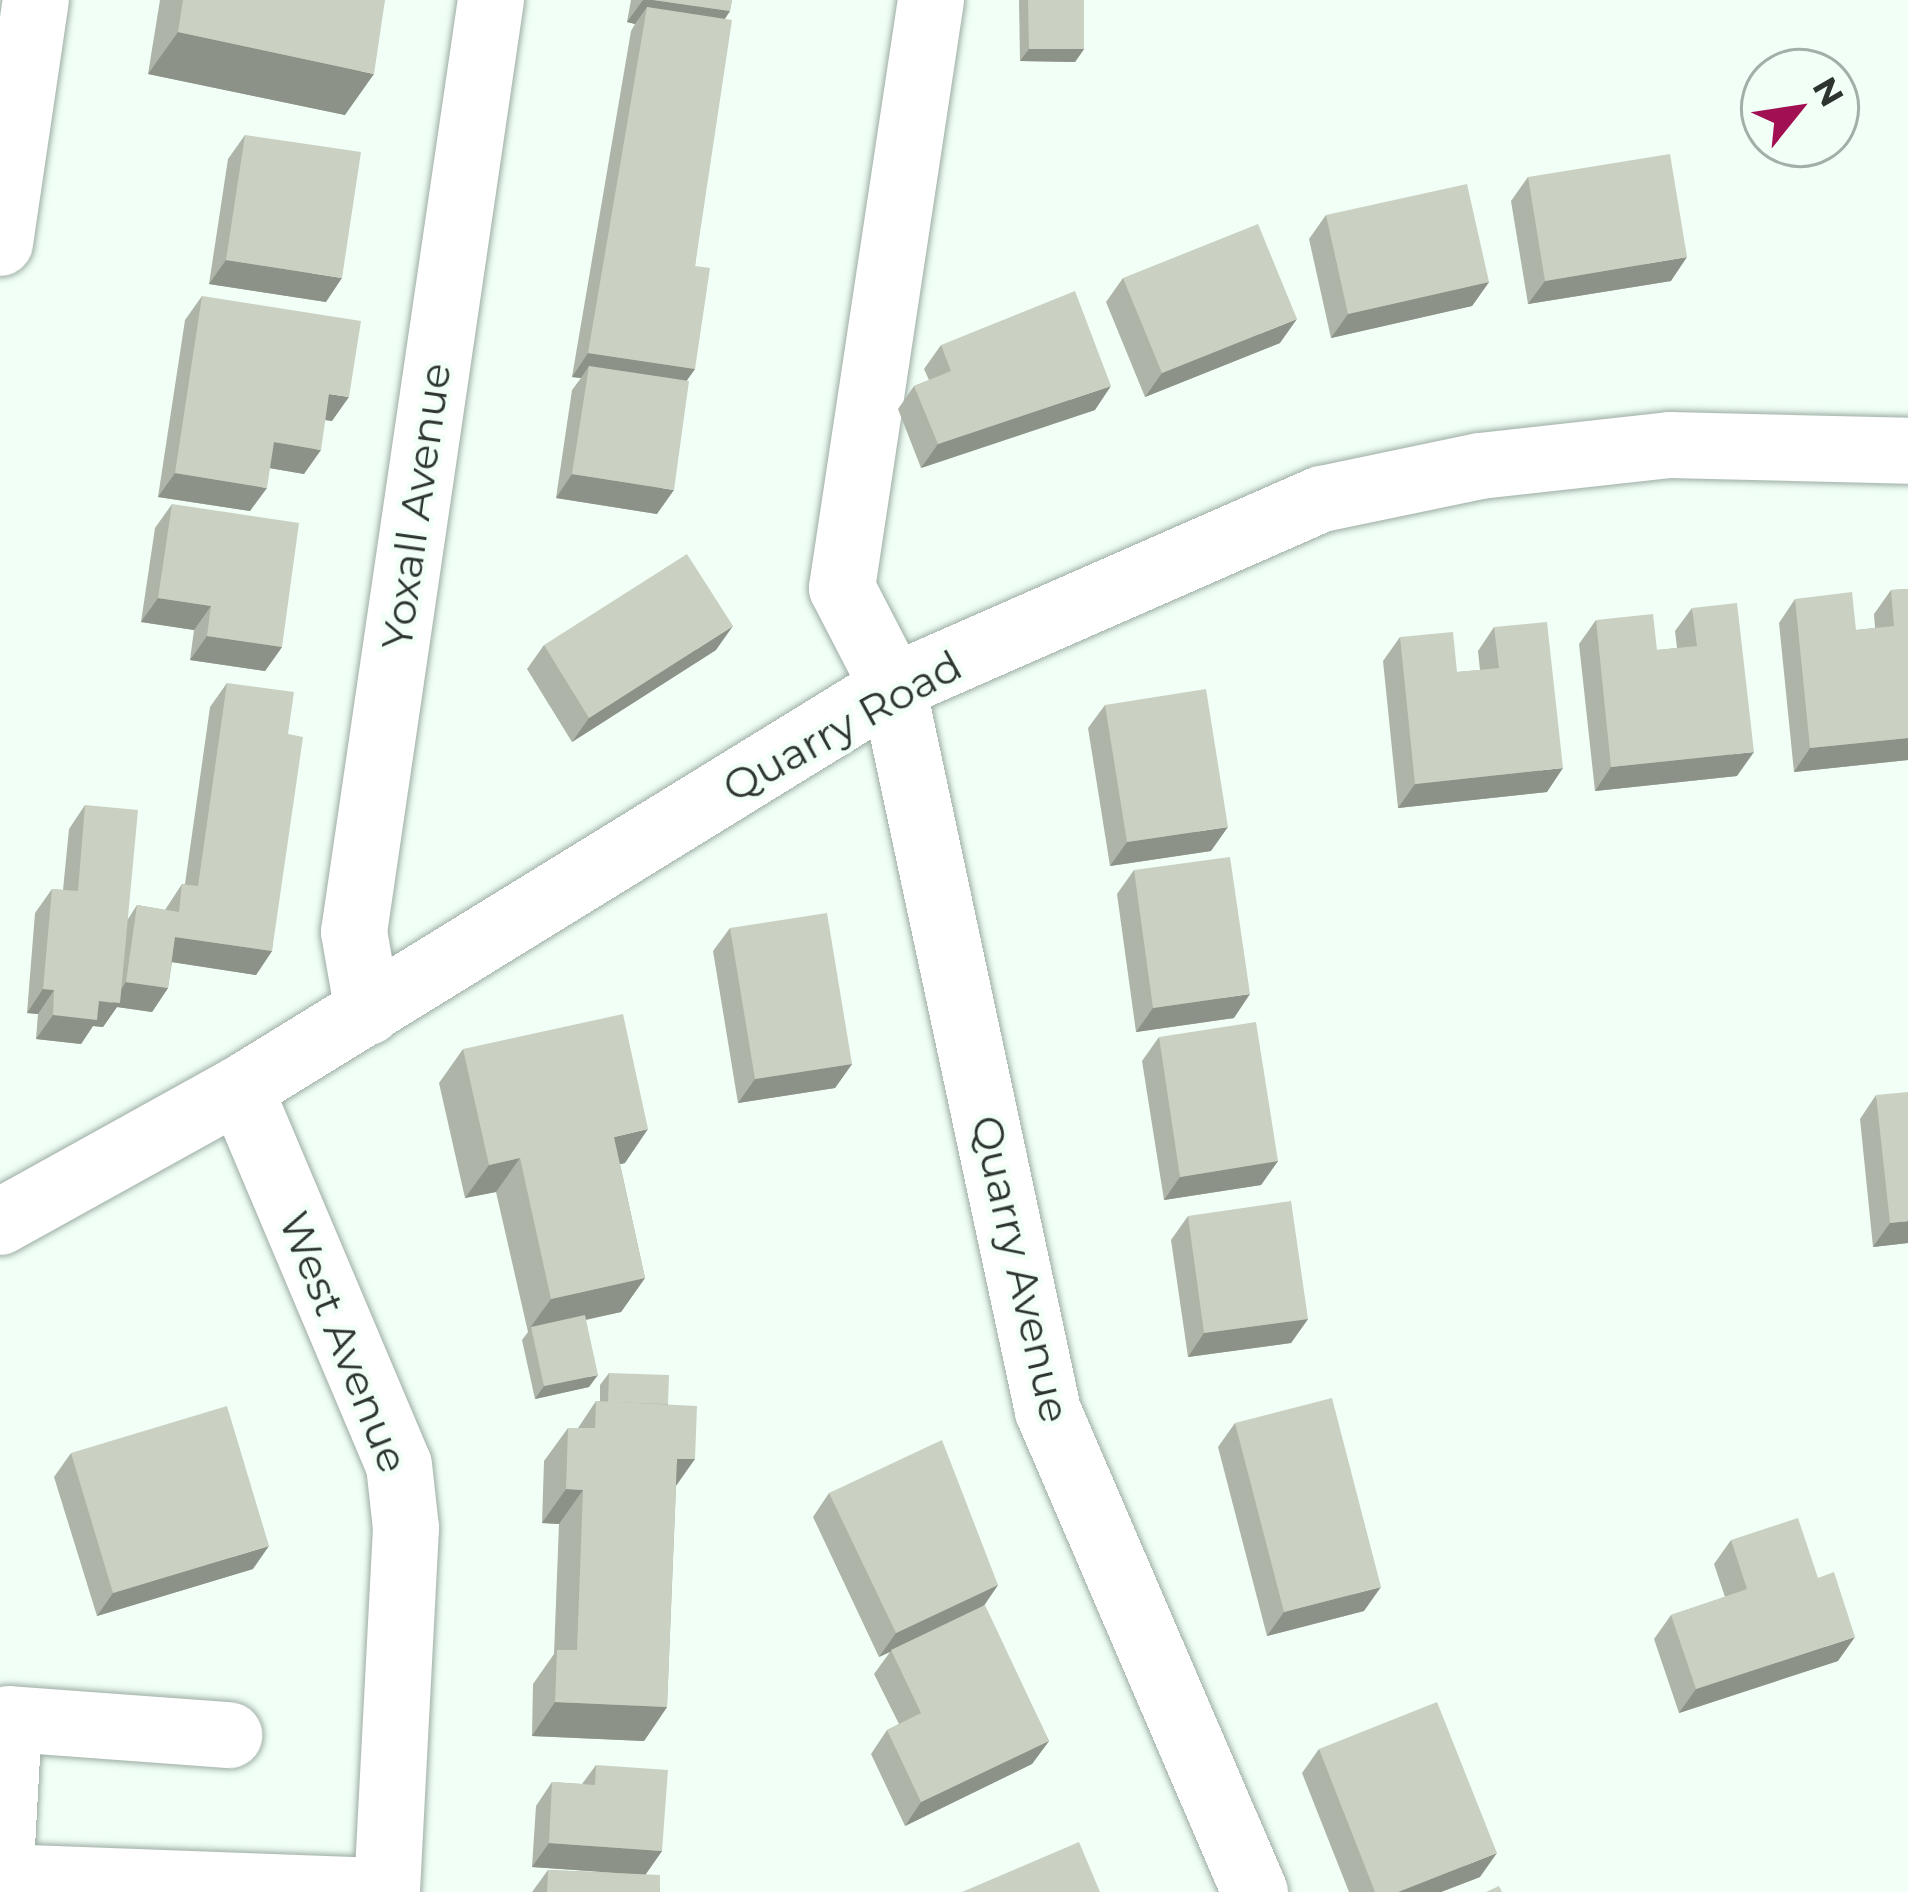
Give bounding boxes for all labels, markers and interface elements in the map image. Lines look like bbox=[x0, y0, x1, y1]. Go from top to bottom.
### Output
north arrow bbox=[1740, 48, 1860, 168]
text: N bbox=[1805, 70, 1853, 113]
street label: Yoxall Avenue bbox=[371, 360, 461, 652]
street label: Quarry Road bbox=[714, 640, 970, 812]
street label: Quarry Avenue bbox=[961, 1111, 1081, 1427]
street label: West Avenue bbox=[269, 1204, 419, 1480]

